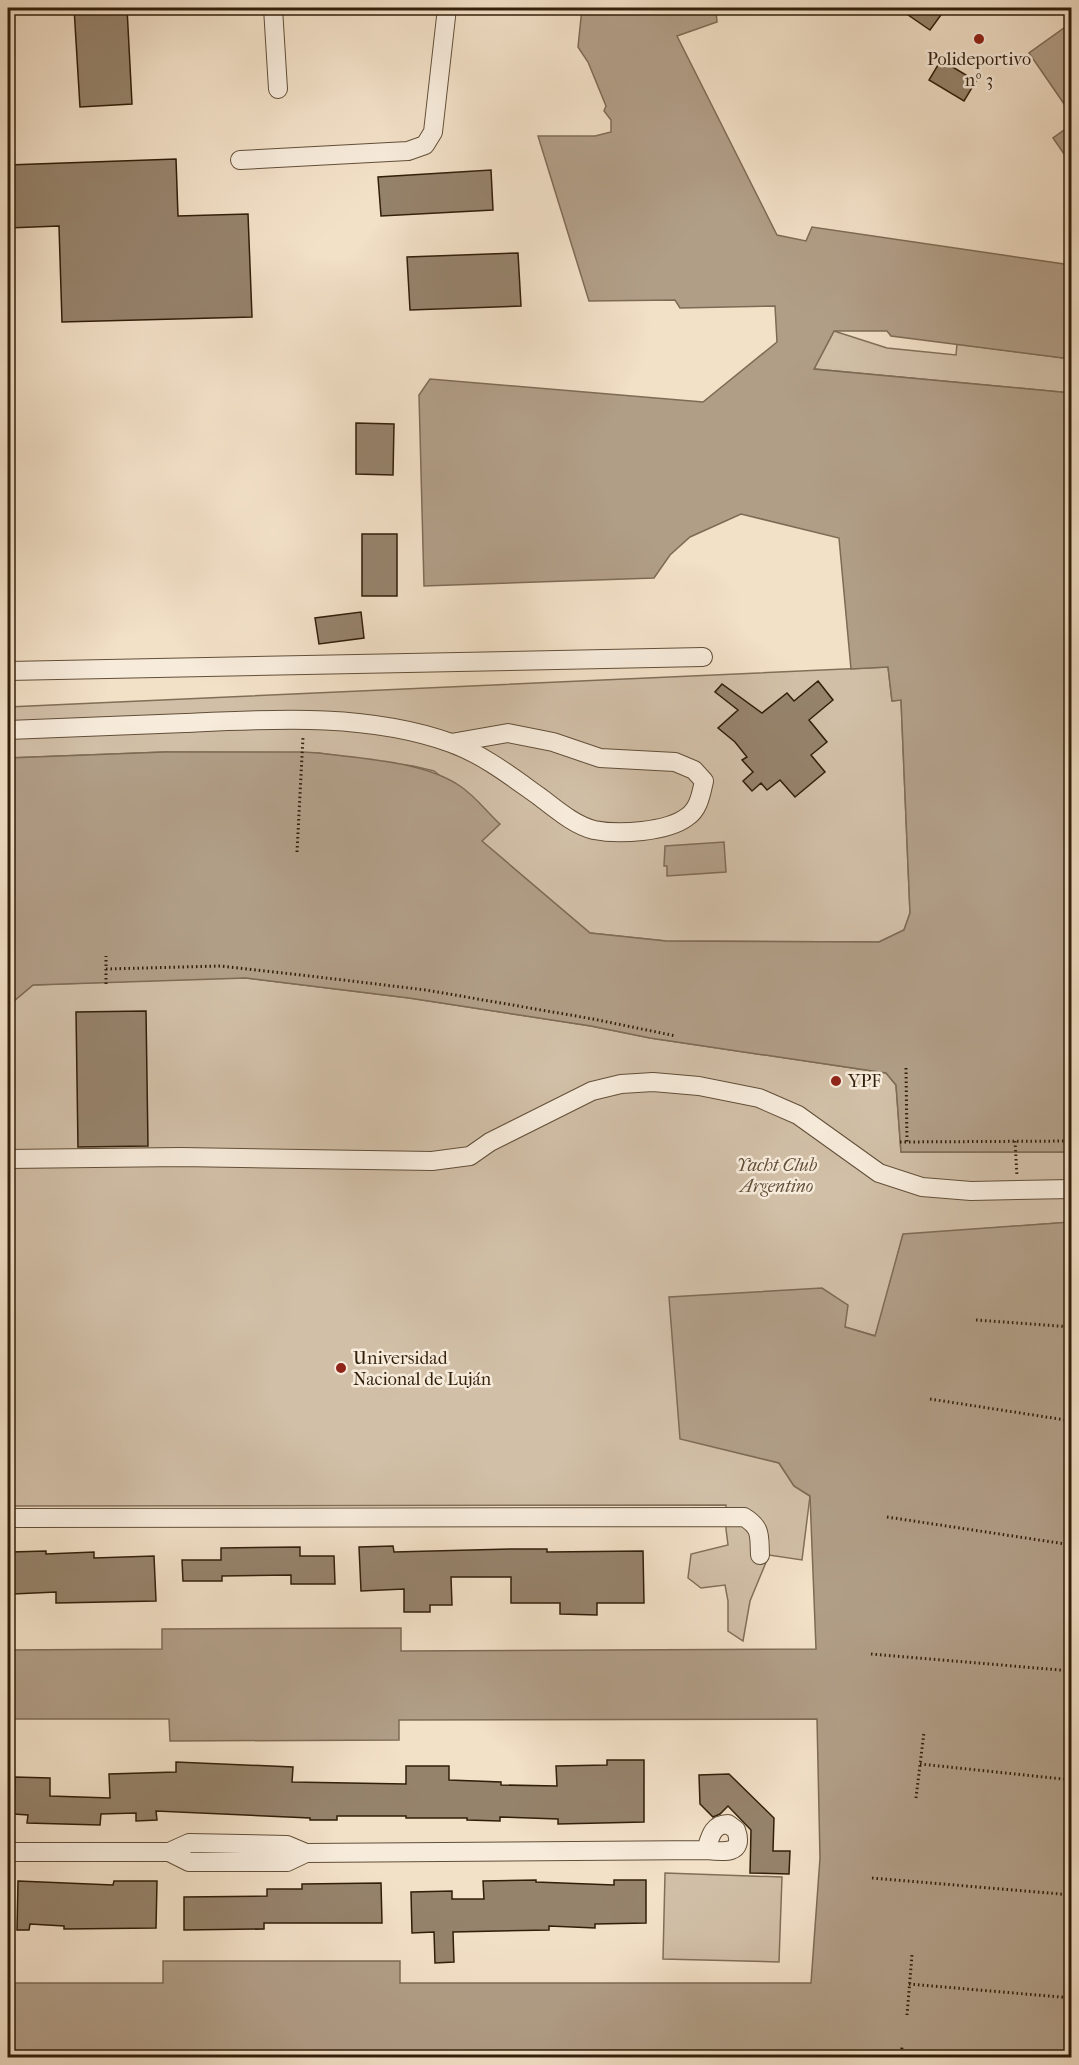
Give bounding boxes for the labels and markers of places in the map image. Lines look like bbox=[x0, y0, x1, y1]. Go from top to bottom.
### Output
marker: Polideportivo nº 3 bbox=[972, 32, 986, 46]
place label: Polideportivo nº 3 bbox=[927, 49, 1031, 91]
place label: YPF bbox=[847, 1071, 881, 1092]
marker: YPF bbox=[829, 1074, 843, 1088]
place label: Universidad Nacional de Luján bbox=[353, 1348, 492, 1390]
marker: Universidad Nacional de Luján bbox=[334, 1361, 348, 1375]

